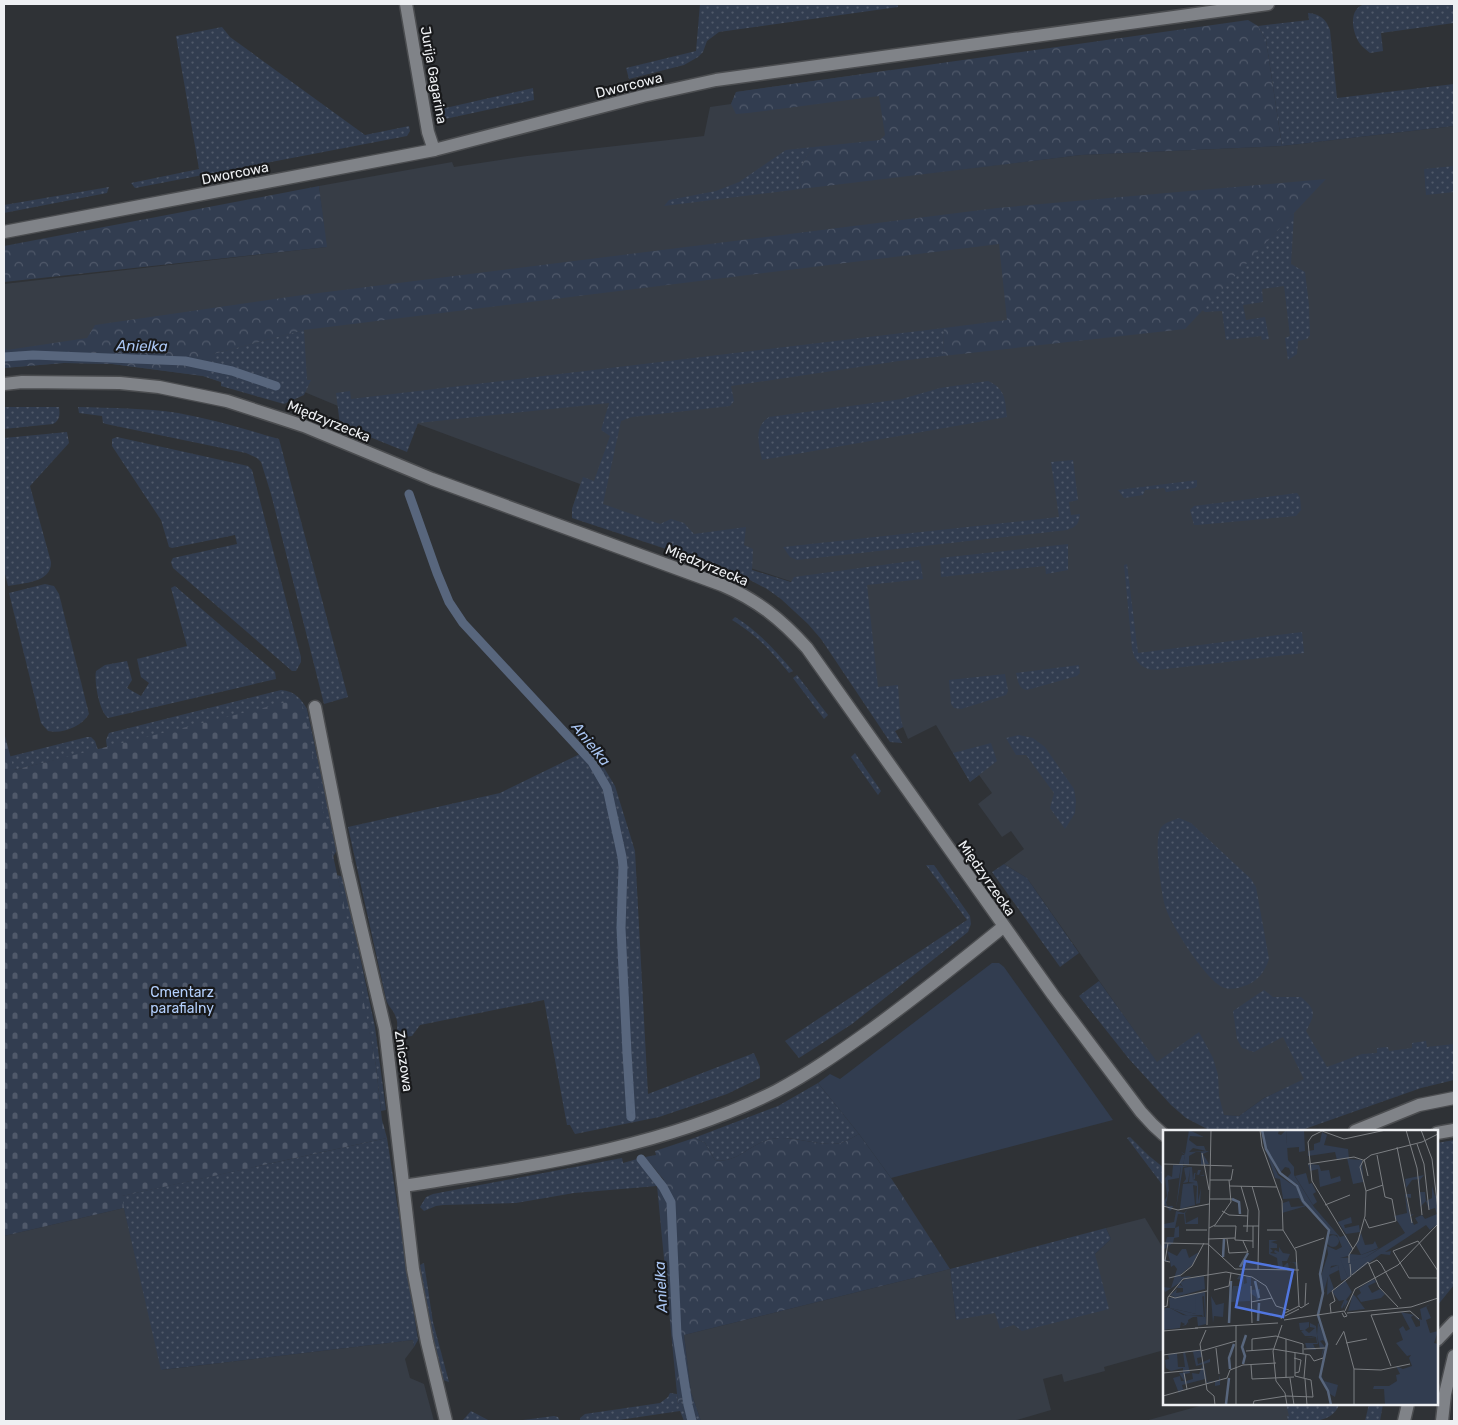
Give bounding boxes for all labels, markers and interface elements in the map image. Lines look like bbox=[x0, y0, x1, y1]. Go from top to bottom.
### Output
street label: Jurija Gagarina bbox=[417, 25, 450, 125]
street label: Dworcowa bbox=[594, 69, 664, 102]
street label: Dworcowa bbox=[200, 159, 270, 188]
water label: Anielka bbox=[115, 337, 168, 355]
street label: Międzyrzecka bbox=[285, 397, 373, 446]
street label: Międzyrzecka bbox=[663, 541, 751, 590]
water label: Anielka bbox=[567, 718, 614, 770]
street label: Międzyrzecka bbox=[954, 837, 1019, 919]
park label: Cmentarz parafialny bbox=[150, 984, 214, 1017]
street label: Zniczowa bbox=[391, 1029, 416, 1093]
inset map bbox=[1163, 1130, 1438, 1405]
water label: Anielka bbox=[651, 1261, 671, 1314]

